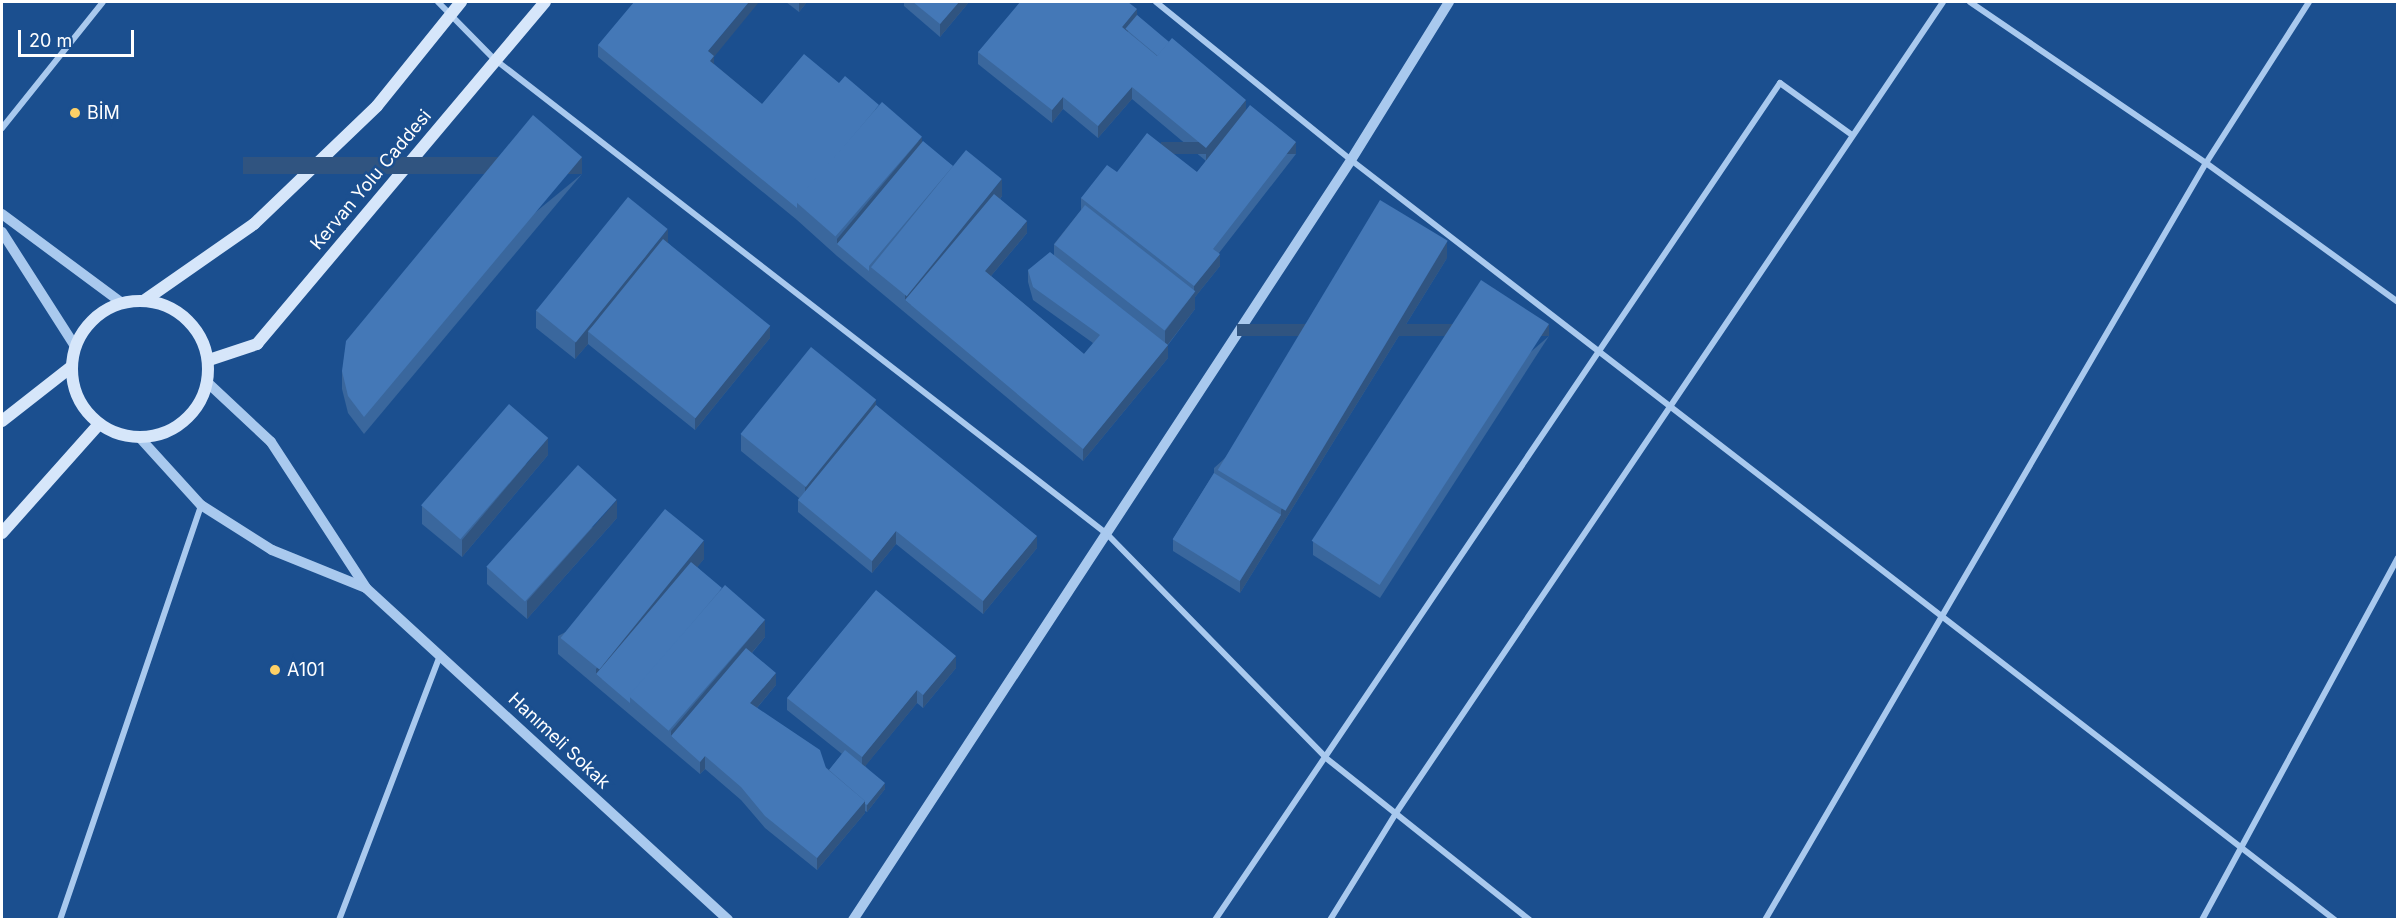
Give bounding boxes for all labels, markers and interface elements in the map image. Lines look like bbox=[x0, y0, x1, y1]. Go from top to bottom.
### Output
scale bar bbox=[21, 18, 136, 56]
text: 20 m bbox=[29, 30, 72, 51]
place label: BİM bbox=[87, 102, 120, 124]
marker: BİM bbox=[68, 106, 82, 120]
street label: Kervan Yolu Caddesi bbox=[306, 106, 436, 254]
place label: A101 bbox=[287, 659, 325, 681]
marker: A101 bbox=[268, 663, 282, 677]
street label: Hanımeli Sokak bbox=[504, 689, 614, 793]

